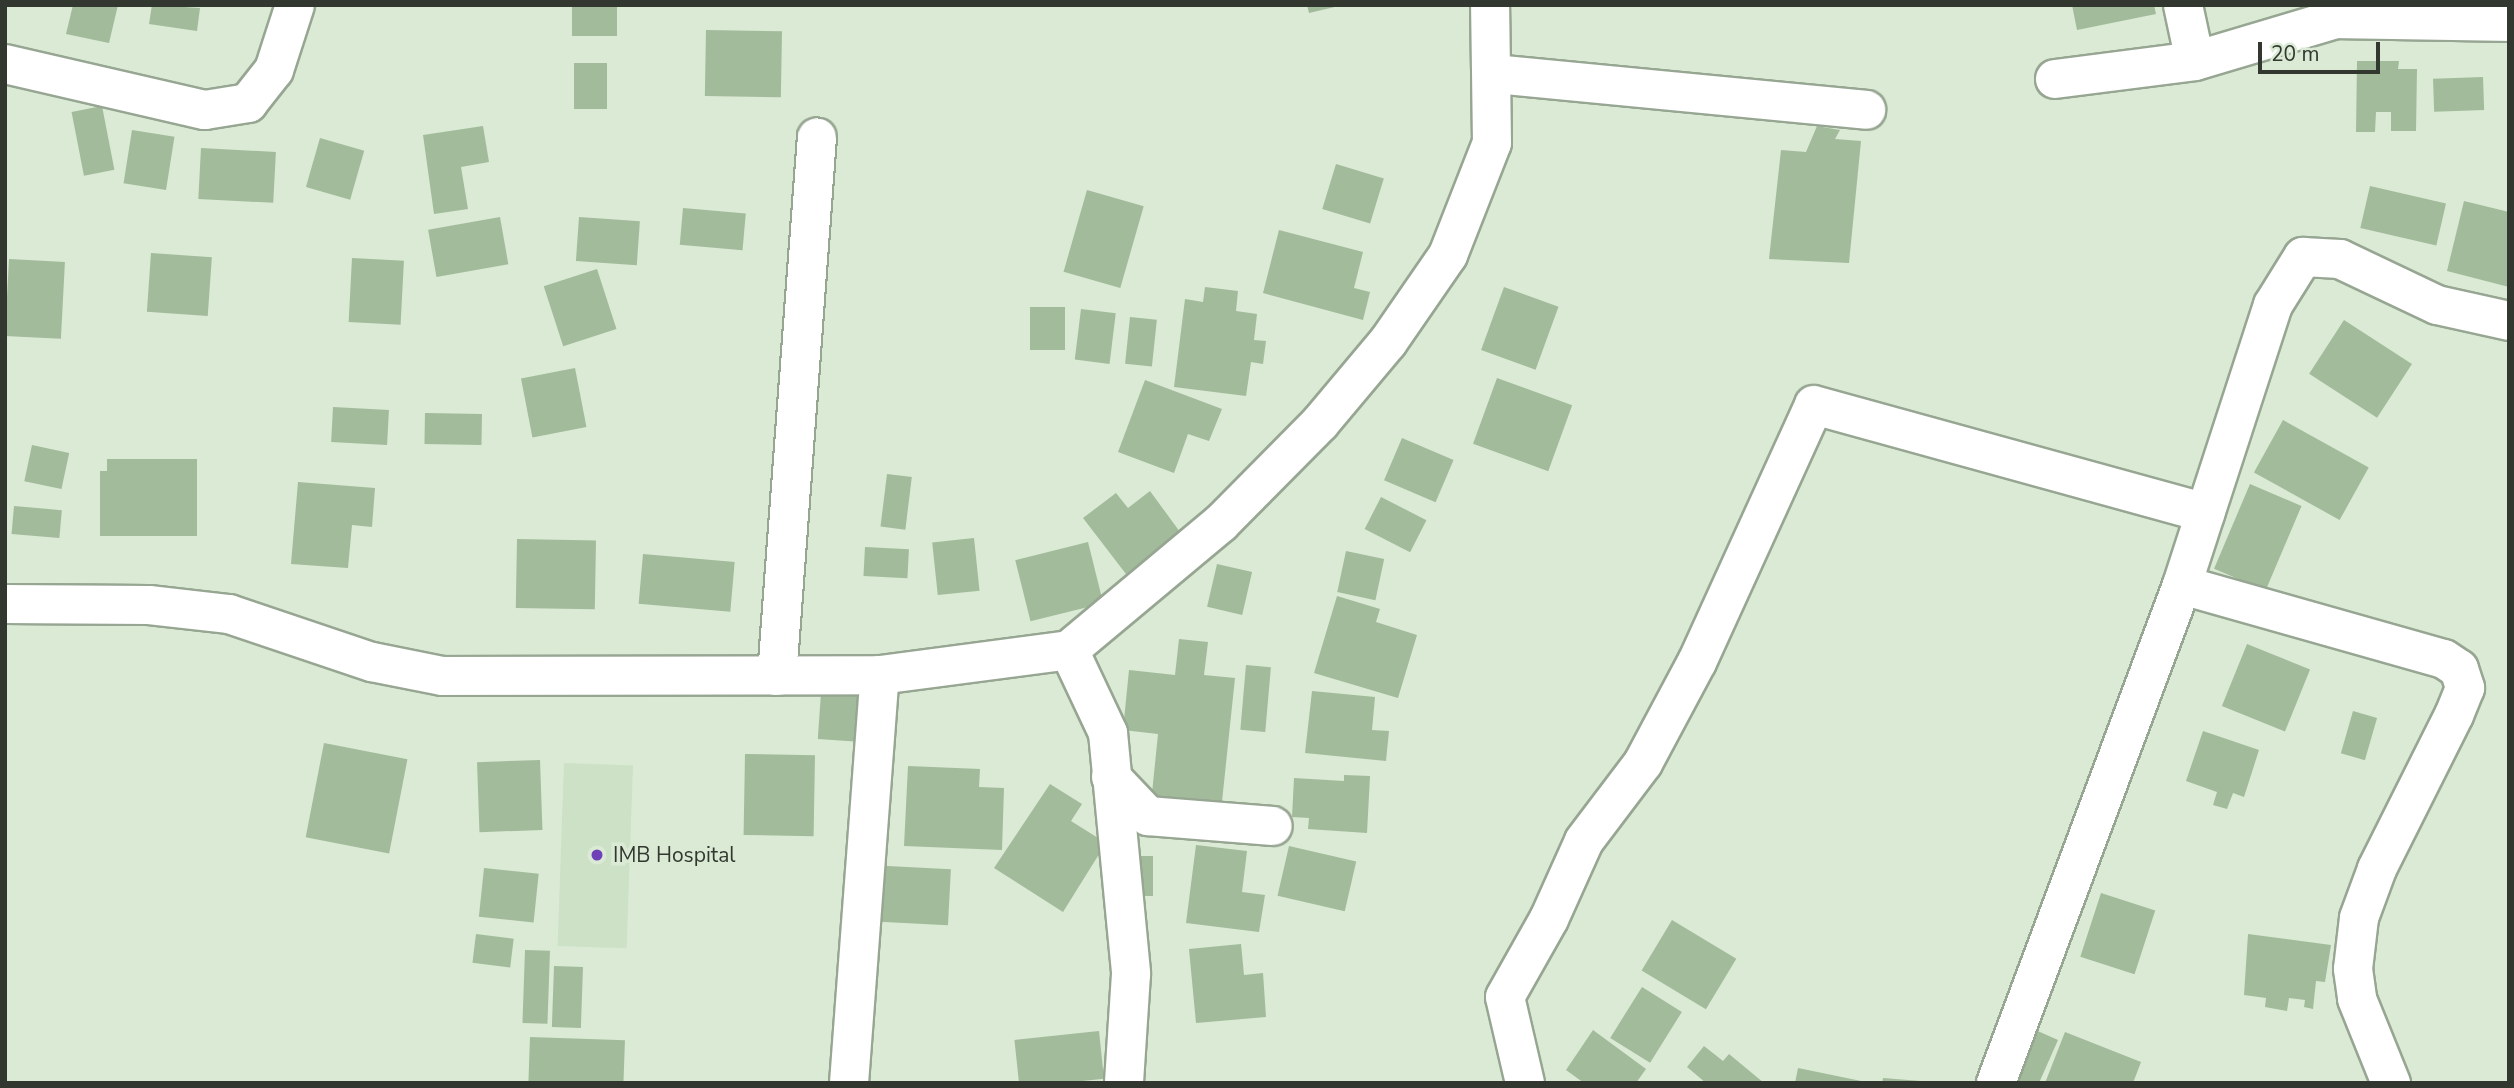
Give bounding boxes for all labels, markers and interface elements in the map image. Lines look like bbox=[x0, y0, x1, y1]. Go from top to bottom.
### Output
scale bar bbox=[2262, 28, 2384, 72]
text: 20 m bbox=[2271, 40, 2320, 68]
place label: IMB Hospital bbox=[613, 842, 735, 868]
marker: IMB Hospital bbox=[587, 845, 607, 865]

